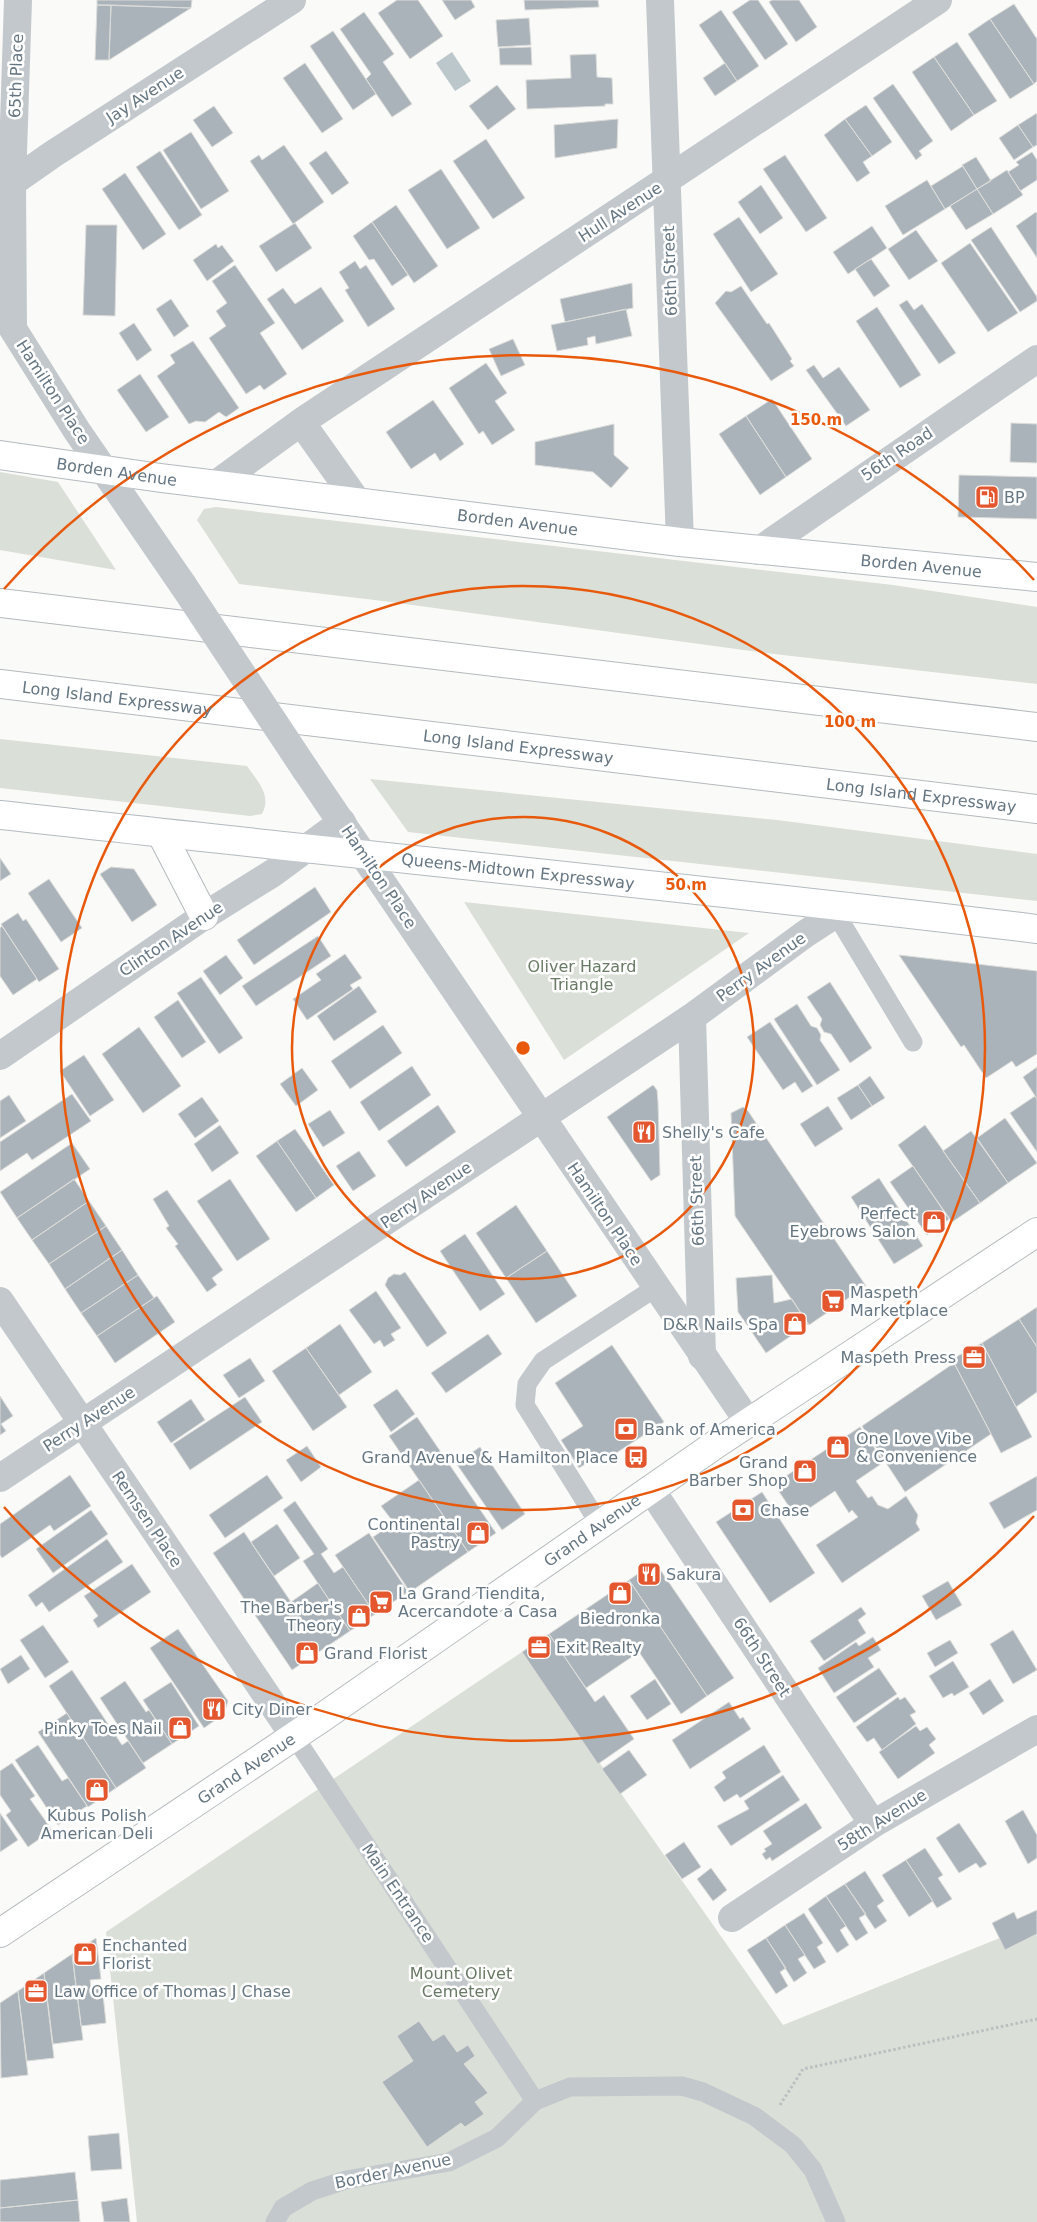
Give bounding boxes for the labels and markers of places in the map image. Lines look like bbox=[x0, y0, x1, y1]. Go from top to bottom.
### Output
fuel station icon: BP bbox=[974, 484, 1000, 510]
place label: BP bbox=[1004, 488, 1025, 507]
centre of rings bbox=[514, 1039, 532, 1057]
restaurant icon: Shelly's Cafe bbox=[631, 1119, 657, 1145]
place label: Shelly's Cafe bbox=[662, 1123, 765, 1142]
place label: Perfect Eyebrows Salon bbox=[790, 1204, 916, 1241]
shop icon: Perfect Eyebrows Salon bbox=[921, 1209, 947, 1235]
place label: Maspeth Marketplace bbox=[850, 1283, 948, 1320]
supermarket icon: Maspeth Marketplace bbox=[820, 1288, 846, 1314]
shop icon: D&R Nails Spa bbox=[782, 1311, 808, 1337]
place label: D&R Nails Spa bbox=[663, 1315, 778, 1334]
office icon: Maspeth Press bbox=[961, 1344, 987, 1370]
place label: Maspeth Press bbox=[840, 1348, 956, 1367]
bank icon: Bank of America bbox=[613, 1416, 639, 1442]
place label: Bank of America bbox=[644, 1420, 776, 1439]
place label: One Love Vibe & Convenience bbox=[856, 1429, 977, 1466]
shop icon: One Love Vibe & Convenience bbox=[825, 1434, 851, 1460]
bus stop icon: Grand Avenue & Hamilton Place bbox=[623, 1444, 649, 1470]
place label: Grand Avenue & Hamilton Place bbox=[362, 1448, 618, 1467]
place label: Grand Barber Shop bbox=[689, 1453, 788, 1490]
shop icon: Grand Barber Shop bbox=[792, 1458, 818, 1484]
bank icon: Chase bbox=[730, 1497, 756, 1523]
place label: Chase bbox=[760, 1501, 809, 1520]
place label: Continental Pastry bbox=[368, 1515, 460, 1552]
shop icon: Continental Pastry bbox=[465, 1520, 491, 1546]
restaurant icon: Sakura bbox=[636, 1561, 662, 1587]
place label: Sakura bbox=[666, 1565, 721, 1584]
shop icon: Biedronka bbox=[607, 1580, 633, 1606]
place label: La Grand Tiendita, Acercandote a Casa bbox=[398, 1584, 557, 1621]
supermarket icon: La Grand Tiendita, Acercandote a Casa bbox=[368, 1589, 394, 1615]
place label: The Barber's Theory bbox=[239, 1598, 342, 1635]
shop icon: The Barber's Theory bbox=[346, 1603, 372, 1629]
place label: Biedronka bbox=[580, 1609, 660, 1628]
office icon: Exit Realty bbox=[526, 1634, 552, 1660]
place label: Exit Realty bbox=[556, 1638, 642, 1657]
shop icon: Grand Florist bbox=[294, 1640, 320, 1666]
place label: Grand Florist bbox=[324, 1644, 427, 1663]
restaurant icon: City Diner bbox=[201, 1696, 227, 1722]
place label: City Diner bbox=[232, 1700, 312, 1719]
shop icon: Pinky Toes Nail bbox=[167, 1715, 193, 1741]
place label: Pinky Toes Nail bbox=[44, 1719, 162, 1738]
shop icon: Kubus Polish American Deli bbox=[84, 1777, 110, 1803]
place label: Kubus Polish American Deli bbox=[41, 1806, 153, 1843]
place label: Enchanted Florist bbox=[102, 1936, 187, 1973]
shop icon: Enchanted Florist bbox=[72, 1941, 98, 1967]
office icon: Law Office of Thomas J Chase bbox=[23, 1978, 49, 2004]
place label: Law Office of Thomas J Chase bbox=[54, 1982, 291, 2001]

